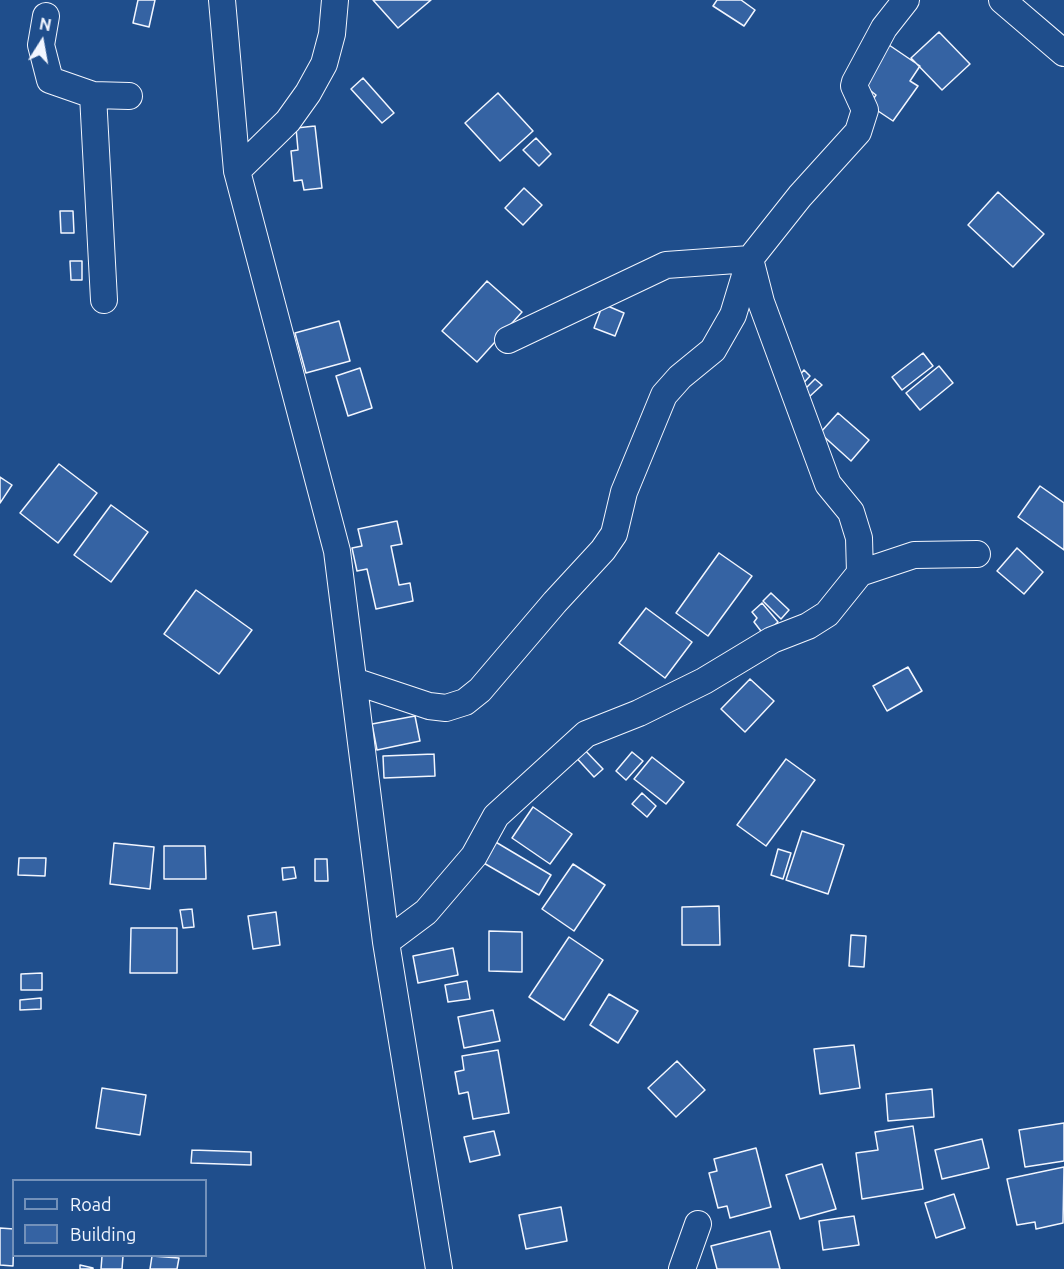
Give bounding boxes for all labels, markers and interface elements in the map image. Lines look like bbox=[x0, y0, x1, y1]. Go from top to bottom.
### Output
north arrow bbox=[12, 12, 72, 72]
text: N bbox=[38, 14, 53, 34]
legend bbox=[12, 1179, 207, 1257]
text: Road bbox=[70, 1194, 112, 1214]
text: Building bbox=[70, 1224, 136, 1244]

